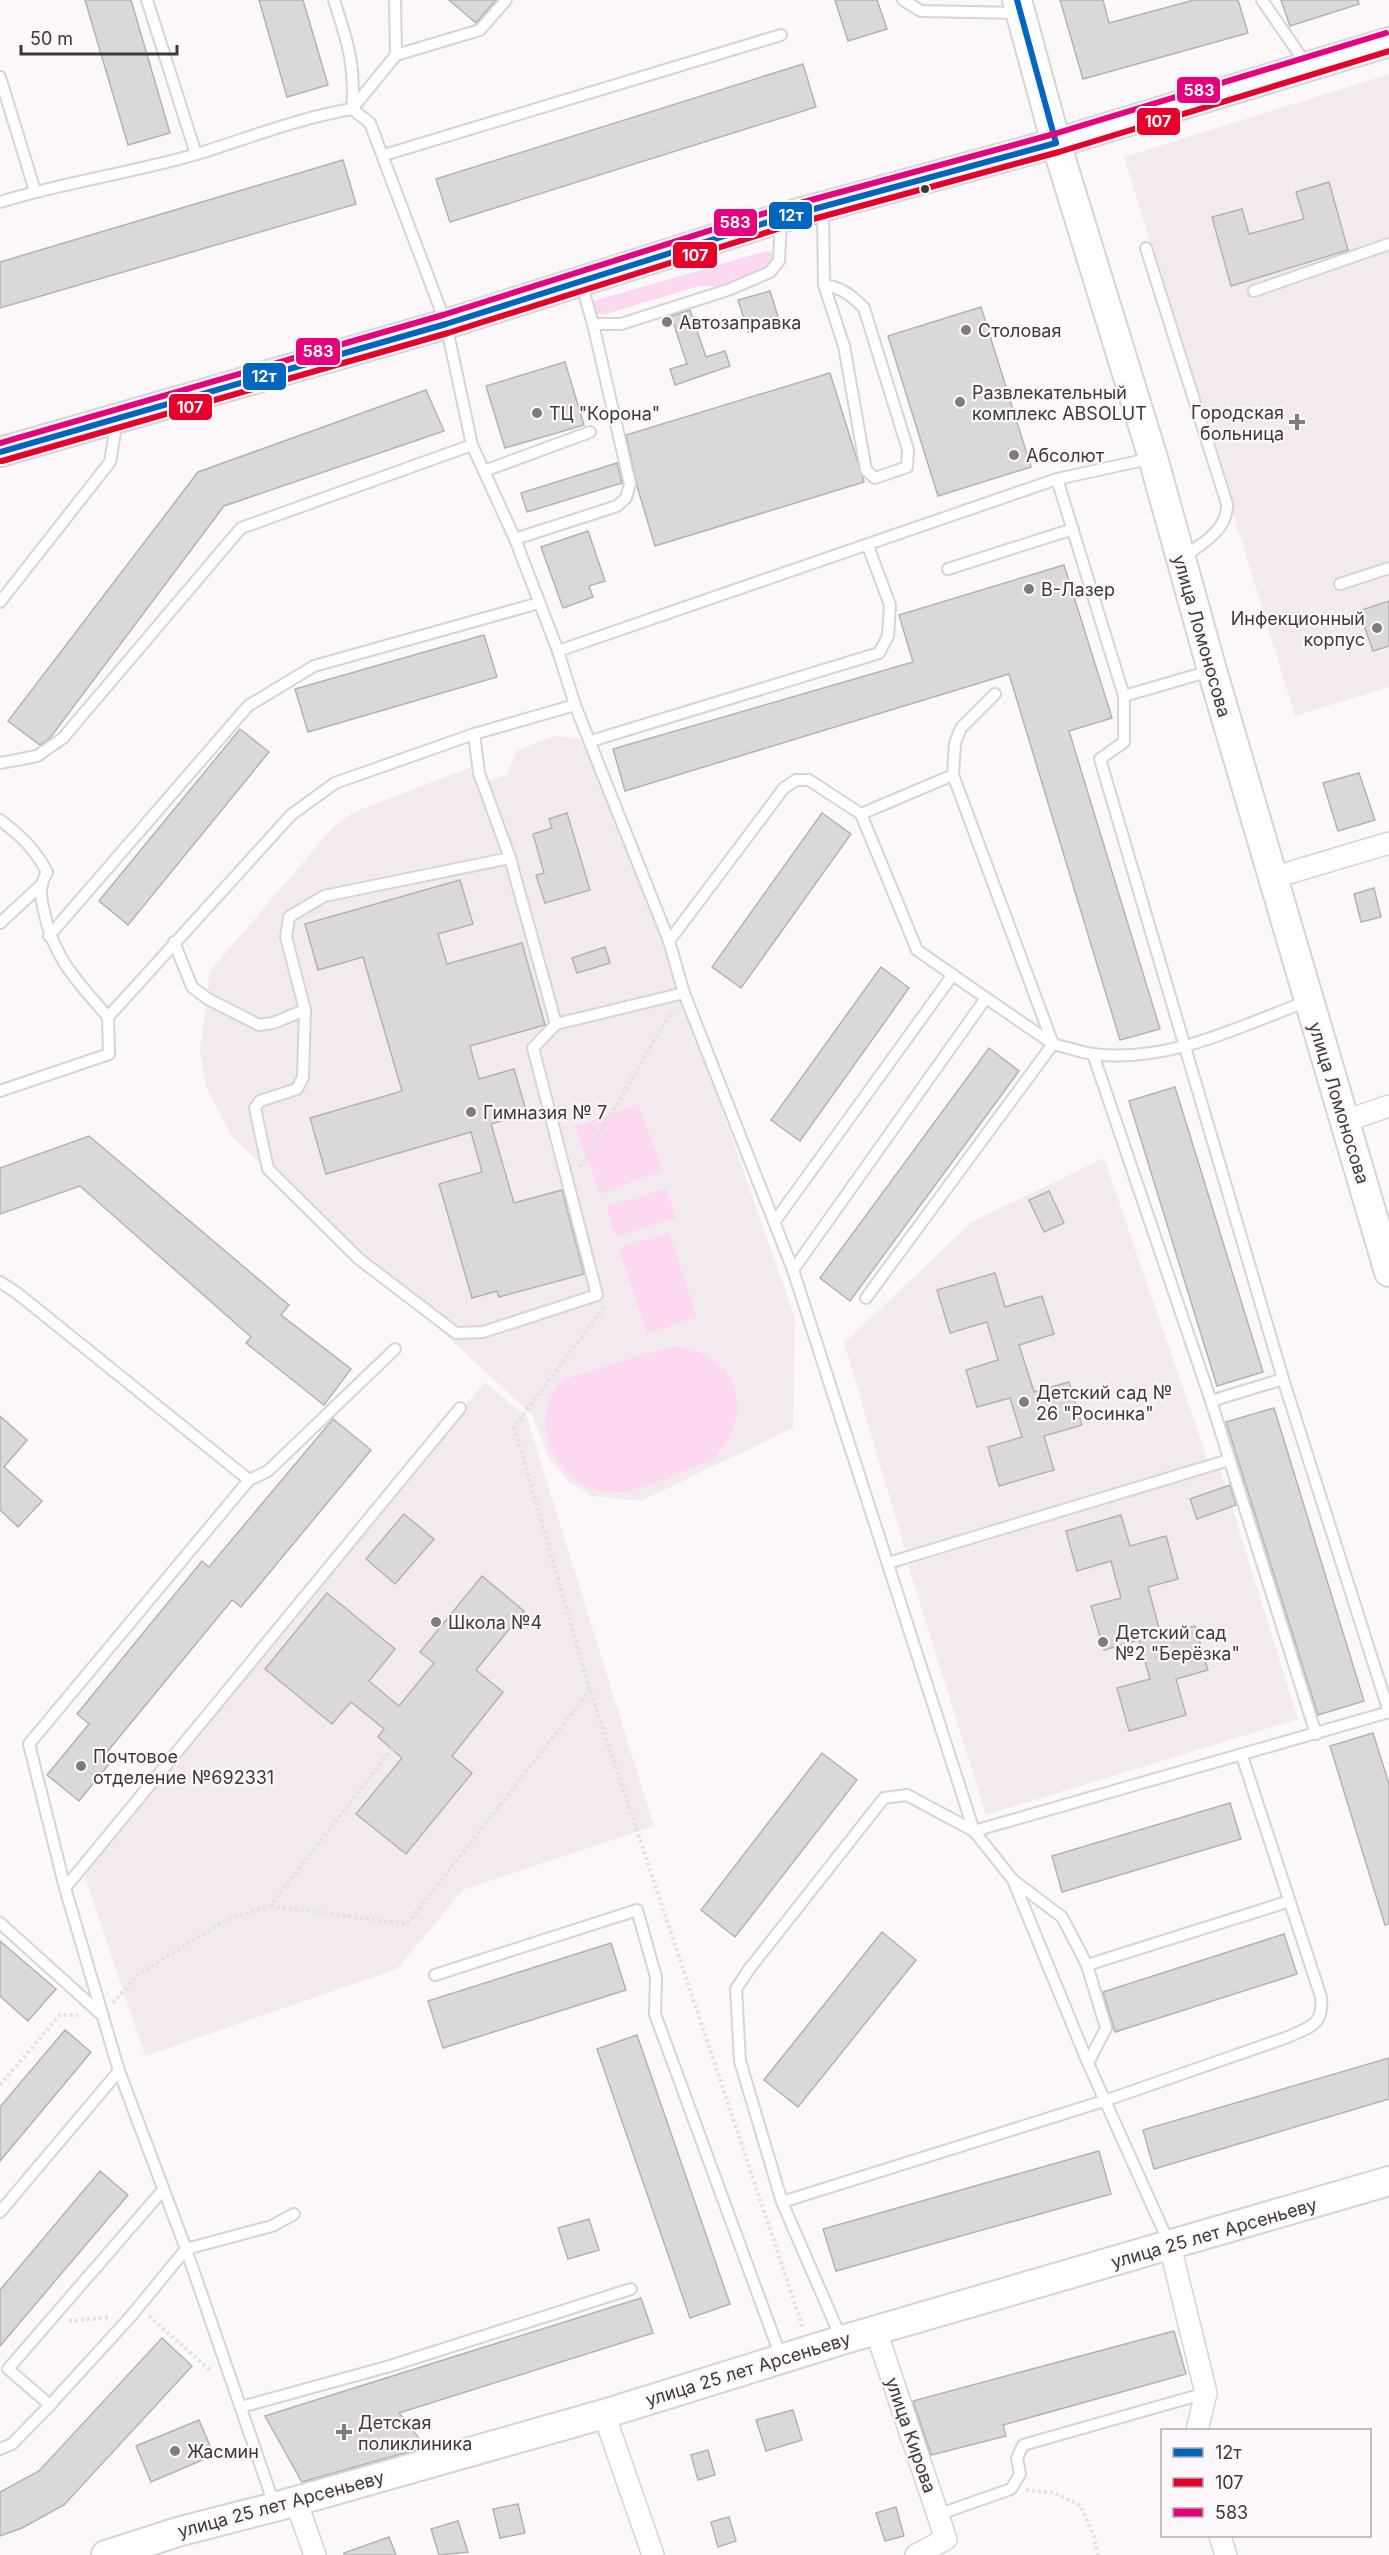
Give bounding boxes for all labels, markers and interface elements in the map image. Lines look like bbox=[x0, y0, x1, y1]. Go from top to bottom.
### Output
scale bar bbox=[21, 18, 177, 56]
text: 50 m bbox=[30, 28, 73, 49]
line badge: 583 bbox=[1176, 76, 1221, 104]
text: 583 bbox=[1184, 80, 1214, 100]
line badge: 107 bbox=[1136, 107, 1181, 136]
text: 107 bbox=[1145, 111, 1171, 131]
unlabelled marker bbox=[919, 183, 931, 195]
line badge: 12т bbox=[768, 201, 813, 230]
text: 12т bbox=[778, 205, 804, 225]
line badge: 583 bbox=[713, 208, 758, 237]
text: 583 bbox=[720, 212, 750, 232]
line badge: 107 bbox=[672, 241, 718, 269]
text: 107 bbox=[682, 245, 708, 265]
place label: Автозаправка bbox=[679, 312, 801, 333]
marker: Автозаправка bbox=[660, 315, 674, 329]
place label: Столовая bbox=[978, 320, 1061, 341]
marker: Столовая bbox=[959, 323, 973, 337]
line badge: 583 bbox=[295, 337, 341, 366]
text: 583 bbox=[303, 341, 333, 361]
line badge: 12т bbox=[242, 362, 287, 391]
text: 12т bbox=[251, 366, 277, 386]
place label: Развлекательный комплекс ABSOLUT bbox=[972, 382, 1147, 424]
line badge: 107 bbox=[168, 393, 213, 421]
marker: Развлекательный комплекс ABSOLUT bbox=[953, 395, 967, 409]
text: 107 bbox=[177, 397, 203, 417]
place label: Городская больница bbox=[1191, 402, 1284, 444]
place label: ТЦ "Корона" bbox=[549, 403, 660, 424]
marker: ТЦ "Корона" bbox=[530, 406, 544, 420]
marker: Городская больница bbox=[1288, 413, 1306, 431]
place label: Абсолют bbox=[1026, 445, 1105, 466]
marker: Абсолют bbox=[1007, 448, 1021, 462]
street label: улица Ломоносова bbox=[1169, 552, 1235, 720]
place label: В-Лазер bbox=[1041, 579, 1115, 600]
marker: В-Лазер bbox=[1022, 582, 1036, 596]
place label: Инфекционный корпус bbox=[1231, 608, 1365, 650]
marker: Инфекционный корпус bbox=[1370, 621, 1384, 635]
street label: улица Ломоносова bbox=[1304, 1020, 1374, 1186]
place label: Гимназия № 7 bbox=[483, 1102, 607, 1123]
marker: Гимназия № 7 bbox=[464, 1105, 478, 1119]
place label: Детский сад № 26 "Росинка" bbox=[1036, 1382, 1172, 1424]
marker: Детский сад № 26 "Росинка" bbox=[1017, 1395, 1031, 1409]
place label: Школа №4 bbox=[448, 1612, 542, 1633]
marker: Школа №4 bbox=[429, 1615, 443, 1629]
place label: Детский сад №2 "Берёзка" bbox=[1115, 1622, 1240, 1664]
marker: Детский сад №2 "Берёзка" bbox=[1096, 1635, 1110, 1649]
place label: Почтовое отделение №692331 bbox=[93, 1746, 274, 1788]
marker: Почтовое отделение №692331 bbox=[74, 1759, 88, 1773]
street label: улица 25 лет Арсеньеву bbox=[1109, 2194, 1319, 2272]
street label: улица 25 лет Арсеньеву bbox=[643, 2328, 853, 2410]
street label: улица Кирова bbox=[881, 2374, 941, 2496]
place label: Детская поликлиника bbox=[358, 2412, 472, 2454]
marker: Детская поликлиника bbox=[335, 2423, 353, 2441]
legend bbox=[1161, 2429, 1371, 2537]
place label: Жасмин bbox=[187, 2441, 259, 2462]
text: 12т bbox=[1215, 2442, 1242, 2463]
marker: Жасмин bbox=[168, 2444, 182, 2458]
street label: улица 25 лет Арсеньеву bbox=[175, 2466, 387, 2542]
text: 107 bbox=[1215, 2472, 1244, 2493]
text: 583 bbox=[1215, 2502, 1248, 2523]

